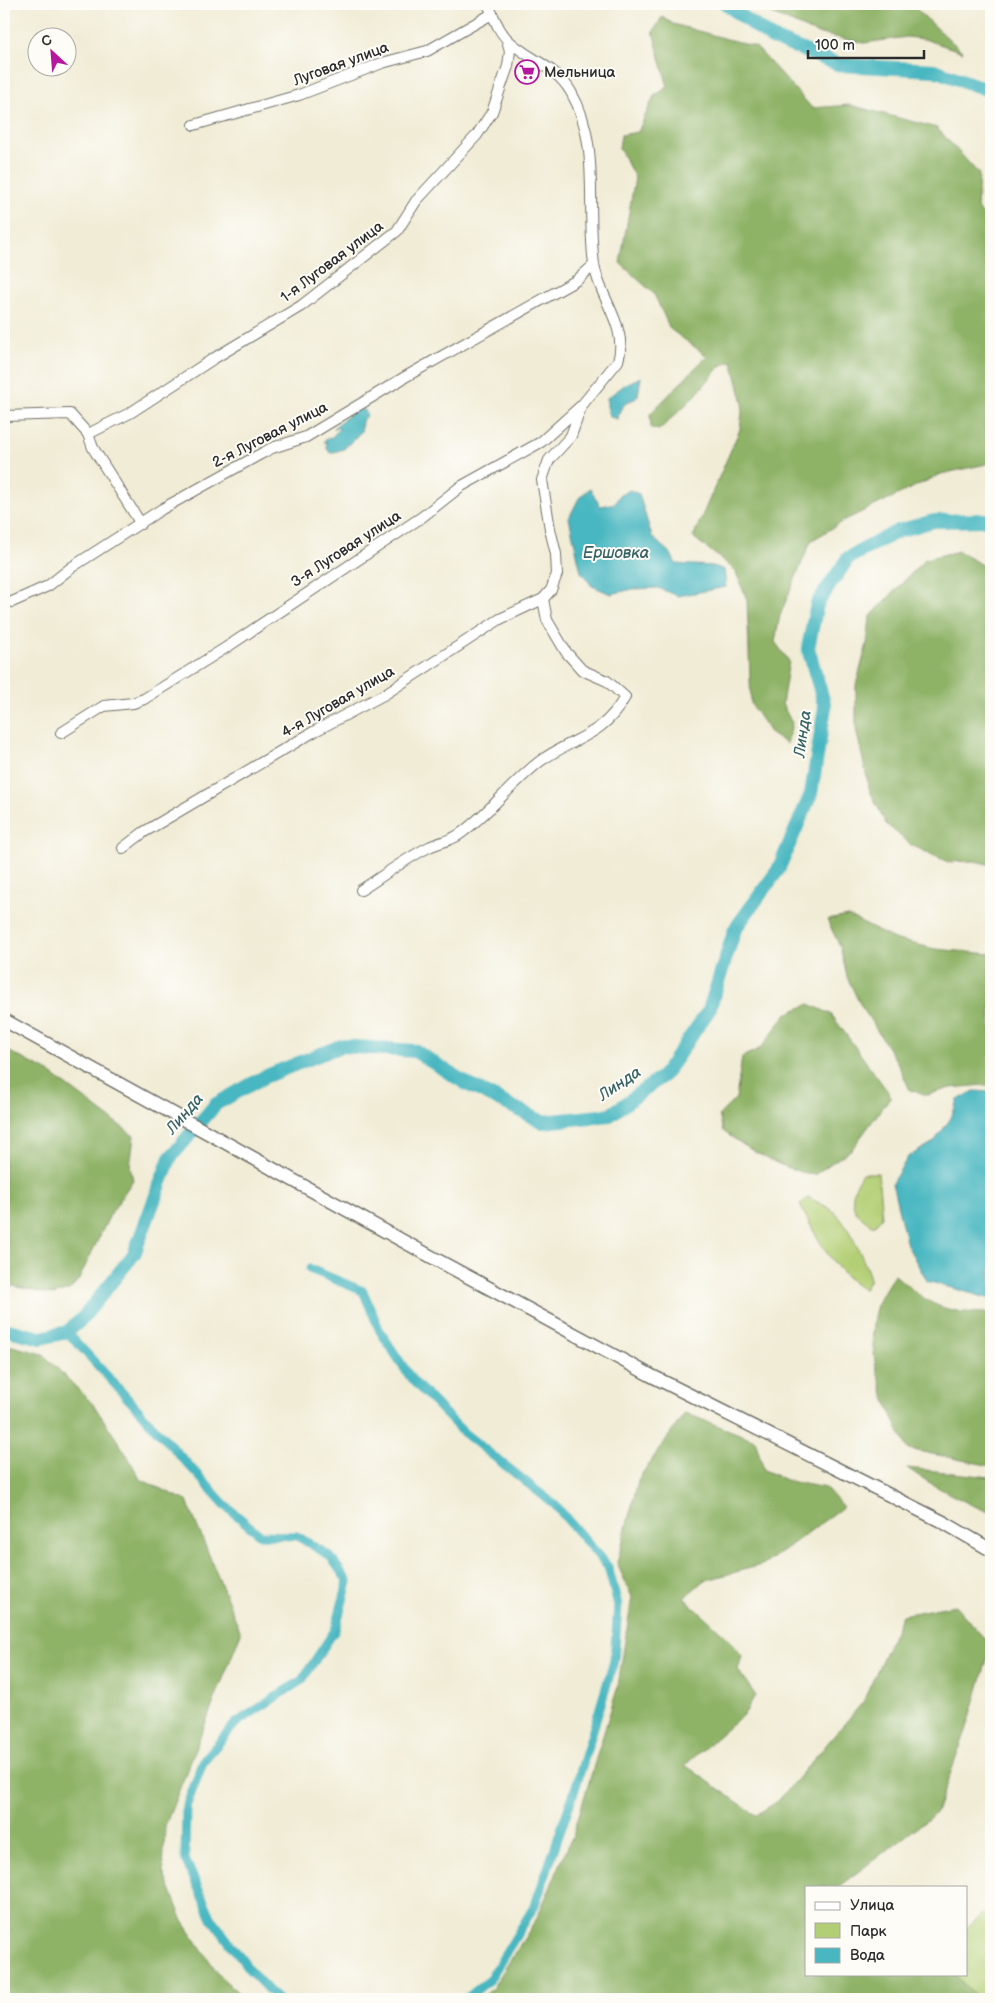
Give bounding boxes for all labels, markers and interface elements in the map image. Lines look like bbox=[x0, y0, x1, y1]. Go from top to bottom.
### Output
north arrow bbox=[28, 28, 78, 78]
scale bar bbox=[808, 28, 924, 60]
text: С bbox=[38, 31, 55, 51]
text: 100 m bbox=[815, 36, 855, 55]
street label: Луговая улица bbox=[290, 38, 392, 90]
supermarket icon: Мельница bbox=[514, 59, 540, 85]
place label: Мельница bbox=[544, 63, 616, 82]
street label: 1-я Луговая улица bbox=[277, 217, 387, 307]
street label: 2-я Луговая улица bbox=[209, 398, 331, 472]
street label: 3-я Луговая улица bbox=[287, 506, 405, 592]
water label: Ершовка bbox=[583, 544, 649, 563]
street label: 4-я Луговая улица bbox=[278, 662, 398, 742]
water label: Линда bbox=[790, 709, 816, 760]
water label: Линда bbox=[594, 1063, 645, 1106]
water label: Линда bbox=[162, 1090, 208, 1139]
legend bbox=[805, 1886, 968, 1976]
text: Улица bbox=[850, 1896, 895, 1915]
text: Парк bbox=[850, 1922, 887, 1941]
text: Вода bbox=[850, 1946, 885, 1965]

